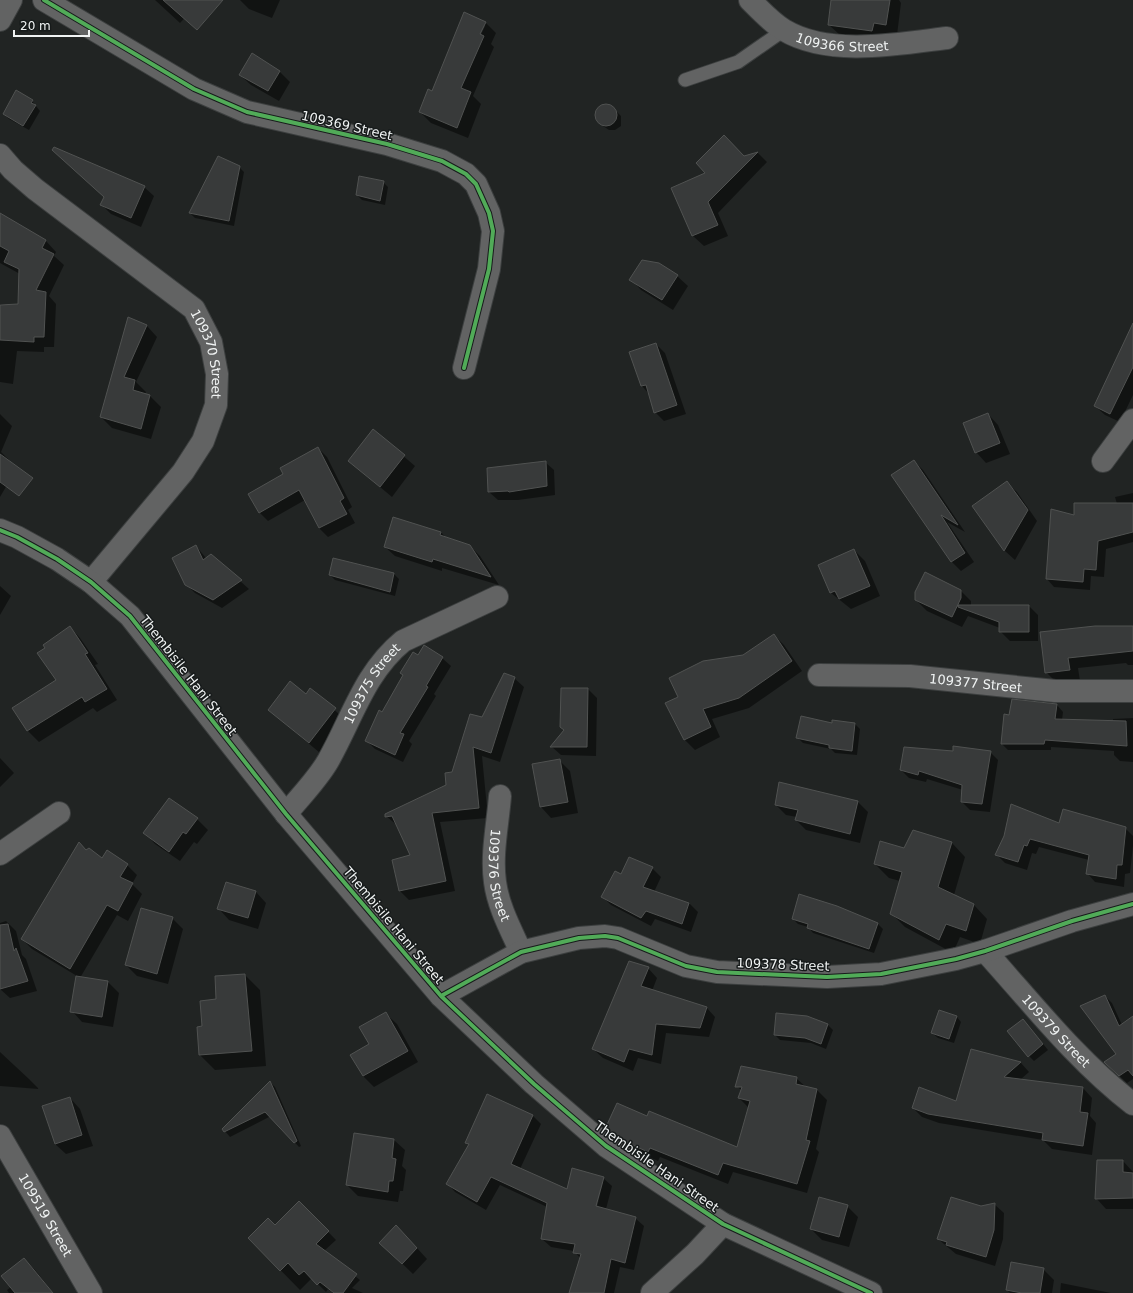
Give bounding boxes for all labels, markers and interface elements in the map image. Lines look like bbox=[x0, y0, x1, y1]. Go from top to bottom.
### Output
scale bar bbox=[14, 12, 89, 38]
text: 20 m bbox=[20, 19, 51, 33]
street label: 109366 Street bbox=[794, 30, 889, 54]
street label: 109369 Street bbox=[300, 108, 394, 143]
street label: 109370 Street bbox=[187, 307, 224, 399]
street label: Thembisile Hani Street bbox=[137, 612, 240, 738]
street label: 109375 Street bbox=[341, 640, 403, 726]
street label: 109377 Street bbox=[928, 671, 1023, 696]
street label: 109376 Street bbox=[486, 828, 513, 924]
street label: Thembisile Hani Street bbox=[340, 863, 447, 987]
street label: 109378 Street bbox=[736, 955, 830, 974]
street label: 109379 Street bbox=[1019, 992, 1093, 1071]
street label: Thembisile Hani Street bbox=[591, 1117, 722, 1215]
street label: 109519 Street bbox=[15, 1171, 75, 1259]

